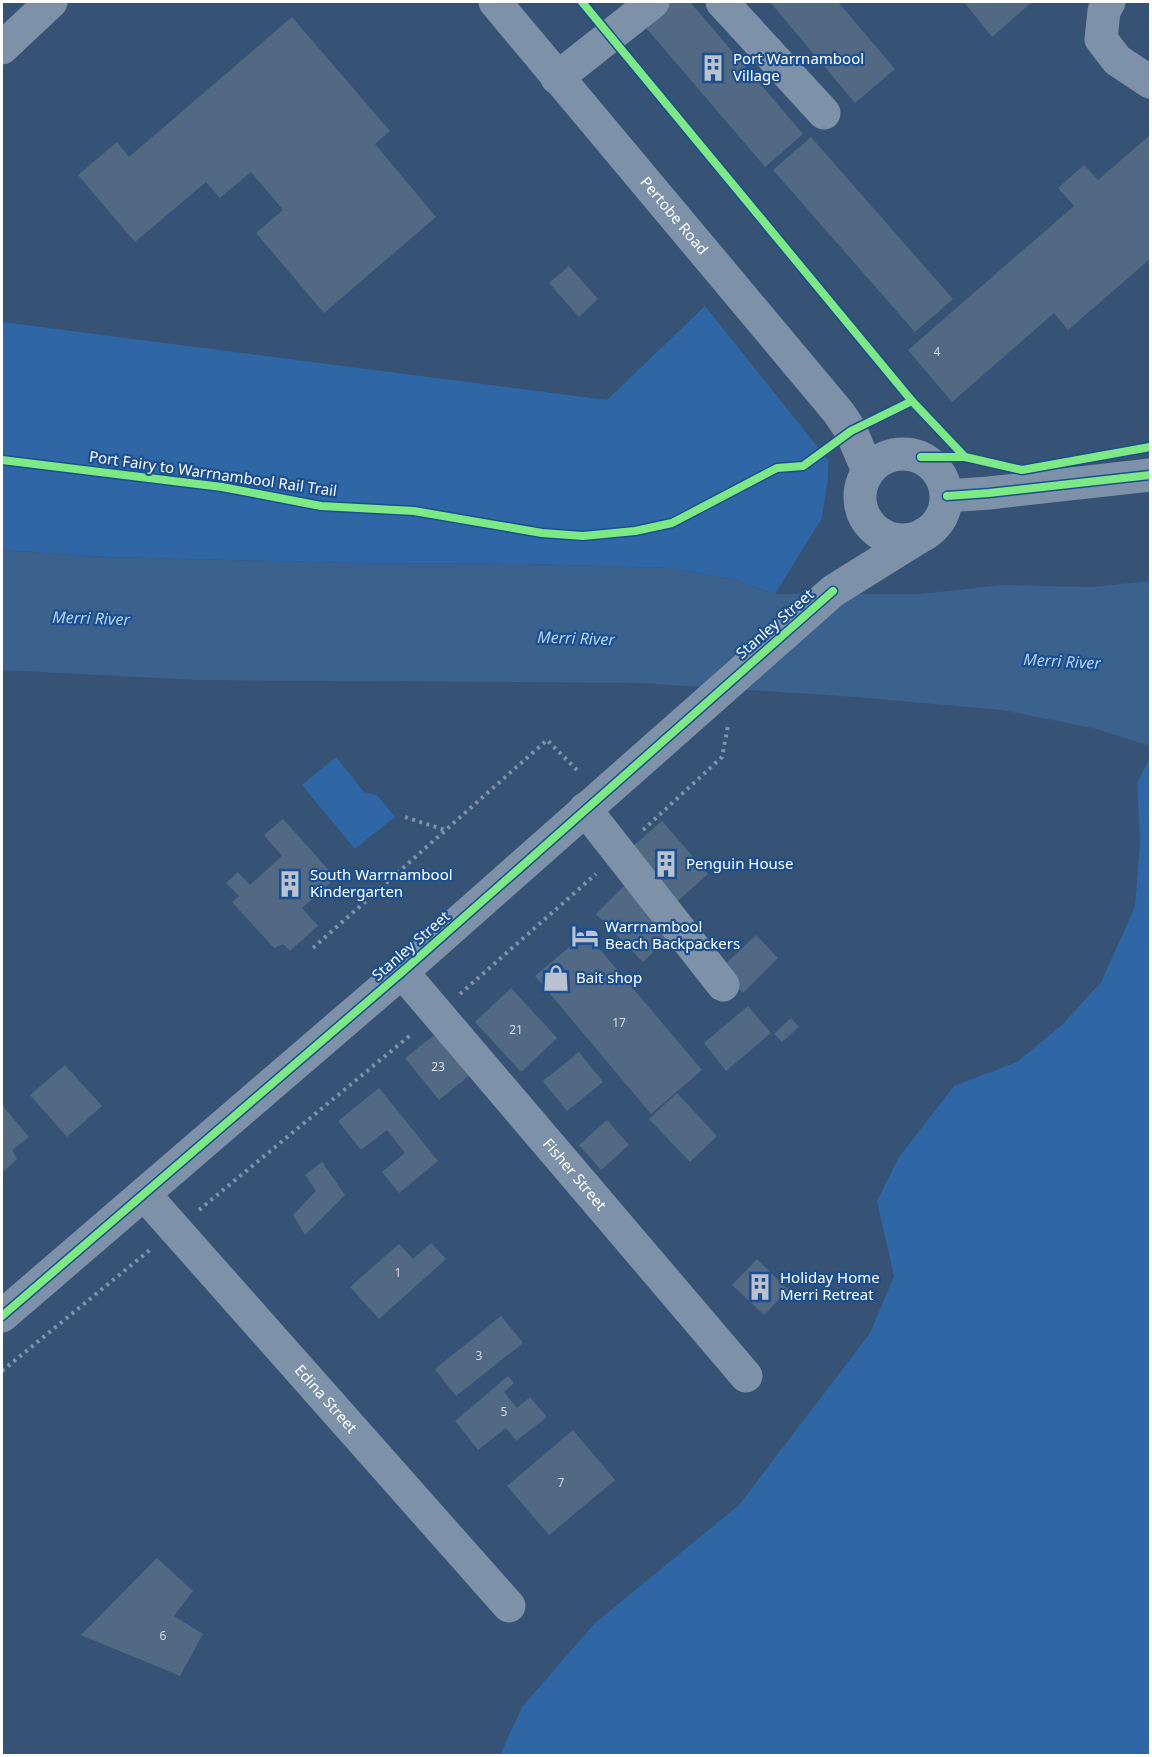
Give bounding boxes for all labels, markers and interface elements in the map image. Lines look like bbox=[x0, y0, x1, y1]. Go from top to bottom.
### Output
place label: Port Warrnambool Village bbox=[733, 48, 864, 85]
building icon: Port Warrnambool Village bbox=[698, 53, 728, 83]
street label: Pertobe Road bbox=[636, 172, 713, 259]
house number: 4 bbox=[934, 343, 941, 360]
street label: Port Fairy to Warrnambool Rail Trail bbox=[88, 446, 338, 500]
street label: Stanley Street bbox=[731, 584, 818, 663]
water label: Merri River bbox=[52, 606, 131, 630]
water label: Merri River bbox=[537, 626, 616, 650]
water label: Merri River bbox=[1023, 648, 1102, 674]
building icon: Penguin House bbox=[651, 849, 681, 879]
place label: Penguin House bbox=[686, 853, 793, 873]
place label: South Warrnambool Kindergarten bbox=[310, 864, 453, 901]
building icon: South Warrnambool Kindergarten bbox=[275, 869, 305, 899]
street label: Stanley Street bbox=[367, 906, 454, 985]
place label: Warrnambool Beach Backpackers bbox=[605, 916, 740, 953]
hotel icon: Warrnambool Beach Backpackers bbox=[570, 921, 600, 951]
shop icon: Bait shop bbox=[541, 963, 571, 993]
place label: Bait shop bbox=[576, 967, 642, 987]
house number: 17 bbox=[612, 1014, 626, 1031]
house number: 21 bbox=[509, 1021, 523, 1038]
house number: 23 bbox=[431, 1058, 445, 1075]
street label: Fisher Street bbox=[539, 1134, 612, 1215]
house number: 1 bbox=[395, 1264, 401, 1281]
place label: Holiday Home Merri Retreat bbox=[780, 1267, 880, 1304]
building icon: Holiday Home Merri Retreat bbox=[745, 1272, 775, 1302]
house number: 3 bbox=[476, 1347, 483, 1364]
street label: Edina Street bbox=[291, 1360, 362, 1437]
house number: 5 bbox=[501, 1403, 508, 1420]
house number: 7 bbox=[558, 1474, 565, 1491]
house number: 6 bbox=[160, 1627, 167, 1644]

